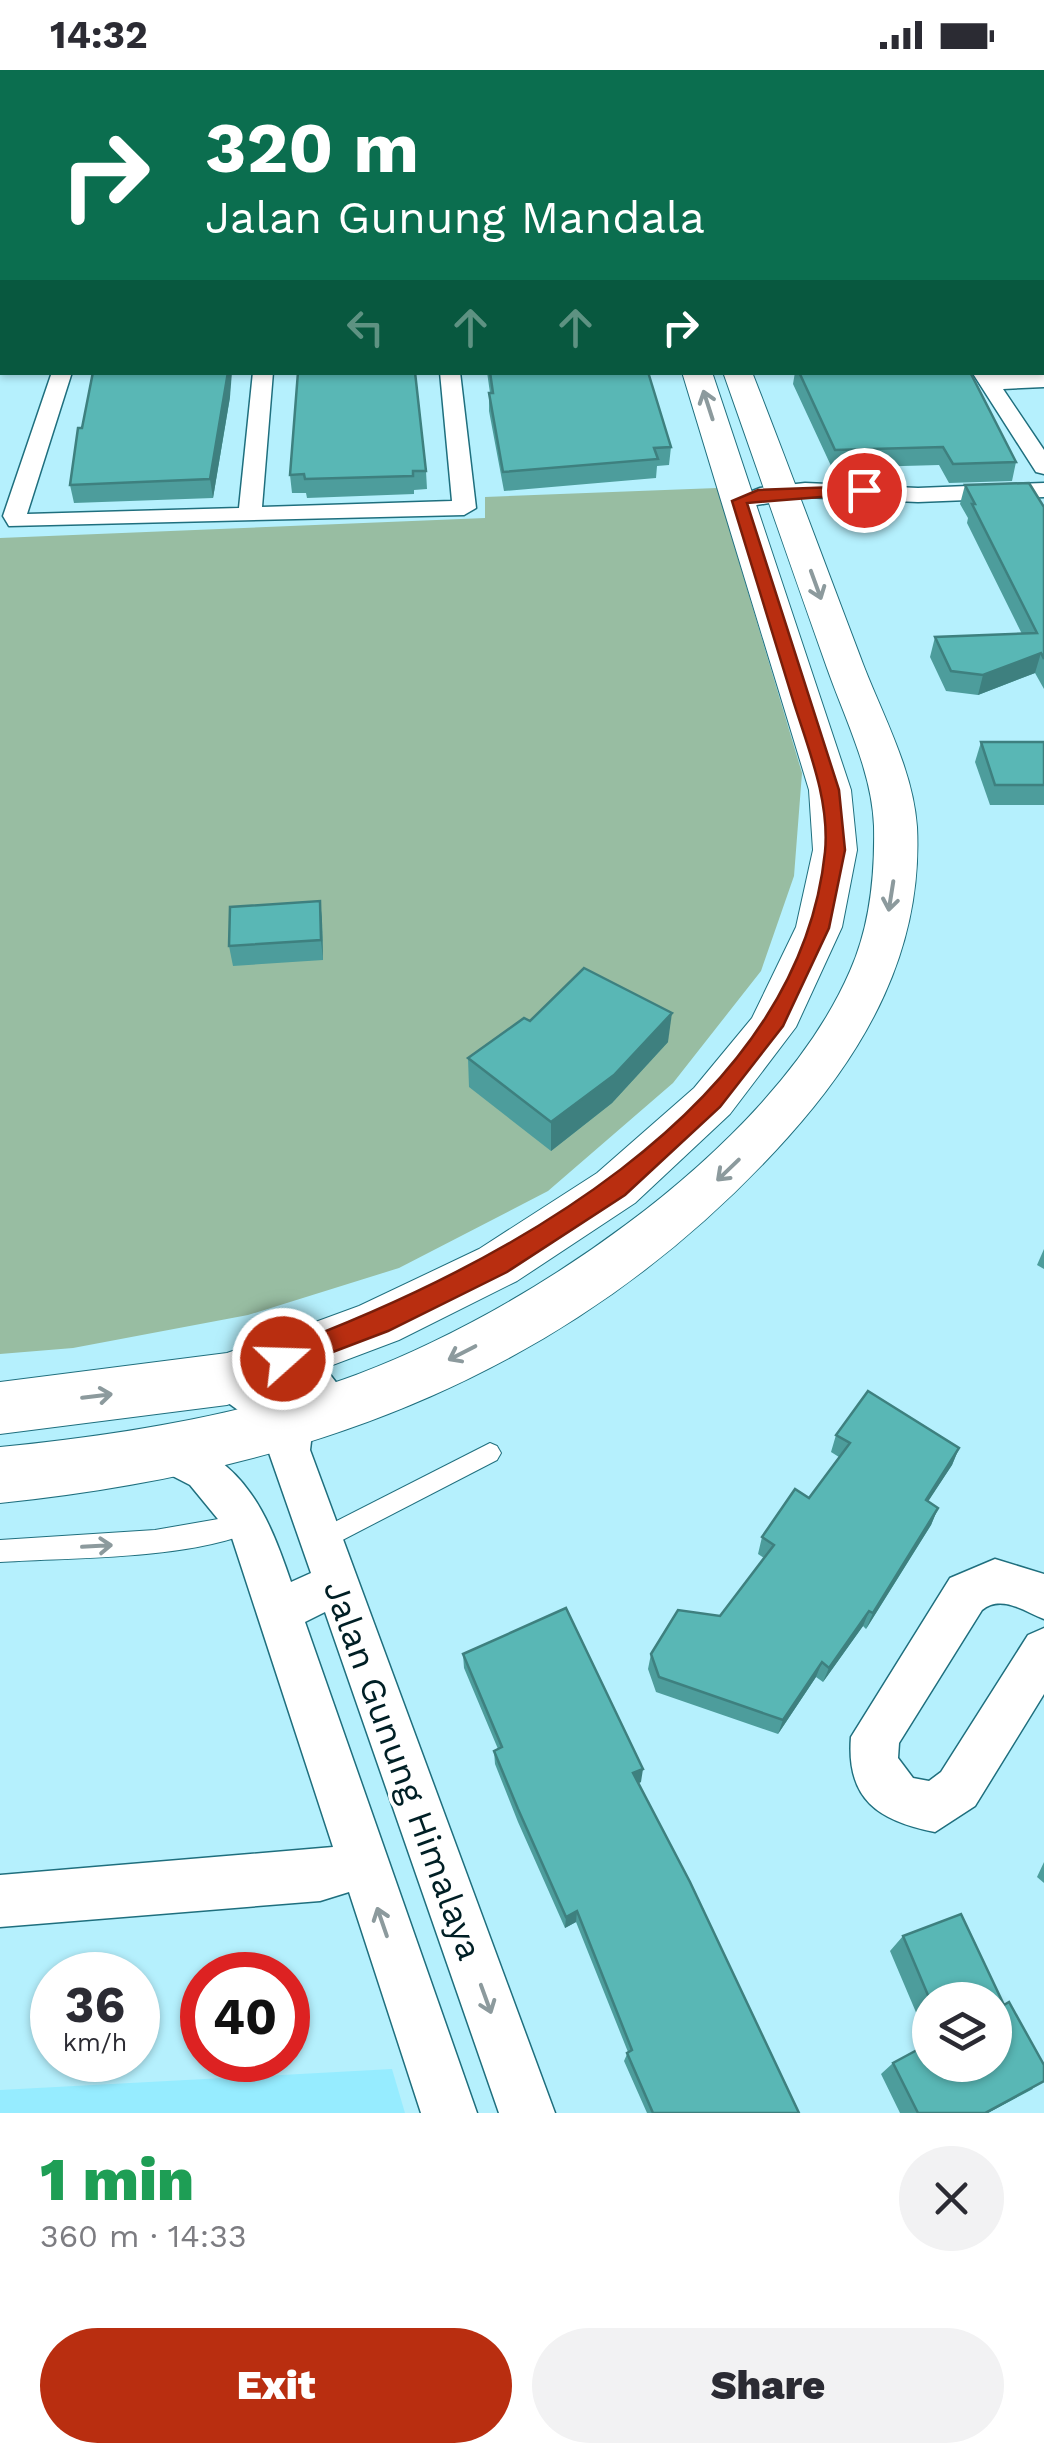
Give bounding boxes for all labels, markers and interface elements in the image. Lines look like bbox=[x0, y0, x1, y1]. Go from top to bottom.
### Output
text: 14:32 bbox=[50, 13, 148, 57]
text: 320 m bbox=[205, 107, 419, 189]
icon: right bbox=[40, 110, 170, 240]
text: Jalan Gunung Mandala bbox=[205, 191, 705, 244]
icon: left bbox=[338, 300, 393, 355]
icon: ahead bbox=[443, 300, 498, 355]
icon: ahead bbox=[548, 300, 603, 355]
icon: right bbox=[653, 300, 708, 355]
one-way arrow bbox=[697, 389, 715, 421]
pin bbox=[822, 448, 907, 533]
icon: arrive bbox=[837, 463, 892, 518]
one-way arrow bbox=[808, 568, 826, 599]
one-way arrow bbox=[881, 879, 900, 912]
one-way arrow bbox=[717, 1158, 741, 1182]
position arrow bbox=[231, 1307, 335, 1411]
one-way arrow bbox=[448, 1344, 477, 1363]
one-way arrow bbox=[80, 1386, 112, 1405]
one-way arrow bbox=[81, 1536, 113, 1555]
street label: Jalan Gunung Himalaya bbox=[315, 1575, 491, 1965]
one-way arrow bbox=[372, 1906, 390, 1938]
speed limit sign: 40 bbox=[180, 1952, 310, 2082]
text: 36 bbox=[65, 1975, 125, 2034]
one-way arrow bbox=[478, 1982, 496, 2013]
map controls bbox=[912, 1982, 1012, 2082]
button: layers bbox=[912, 1982, 1012, 2082]
text: km/h bbox=[63, 2028, 127, 2057]
text: 1 min bbox=[40, 2144, 194, 2215]
button: close bbox=[899, 2146, 1004, 2251]
text: 360 m · 14:33 bbox=[40, 2217, 247, 2255]
button: Exit bbox=[40, 2328, 512, 2443]
button: Share bbox=[532, 2328, 1004, 2443]

